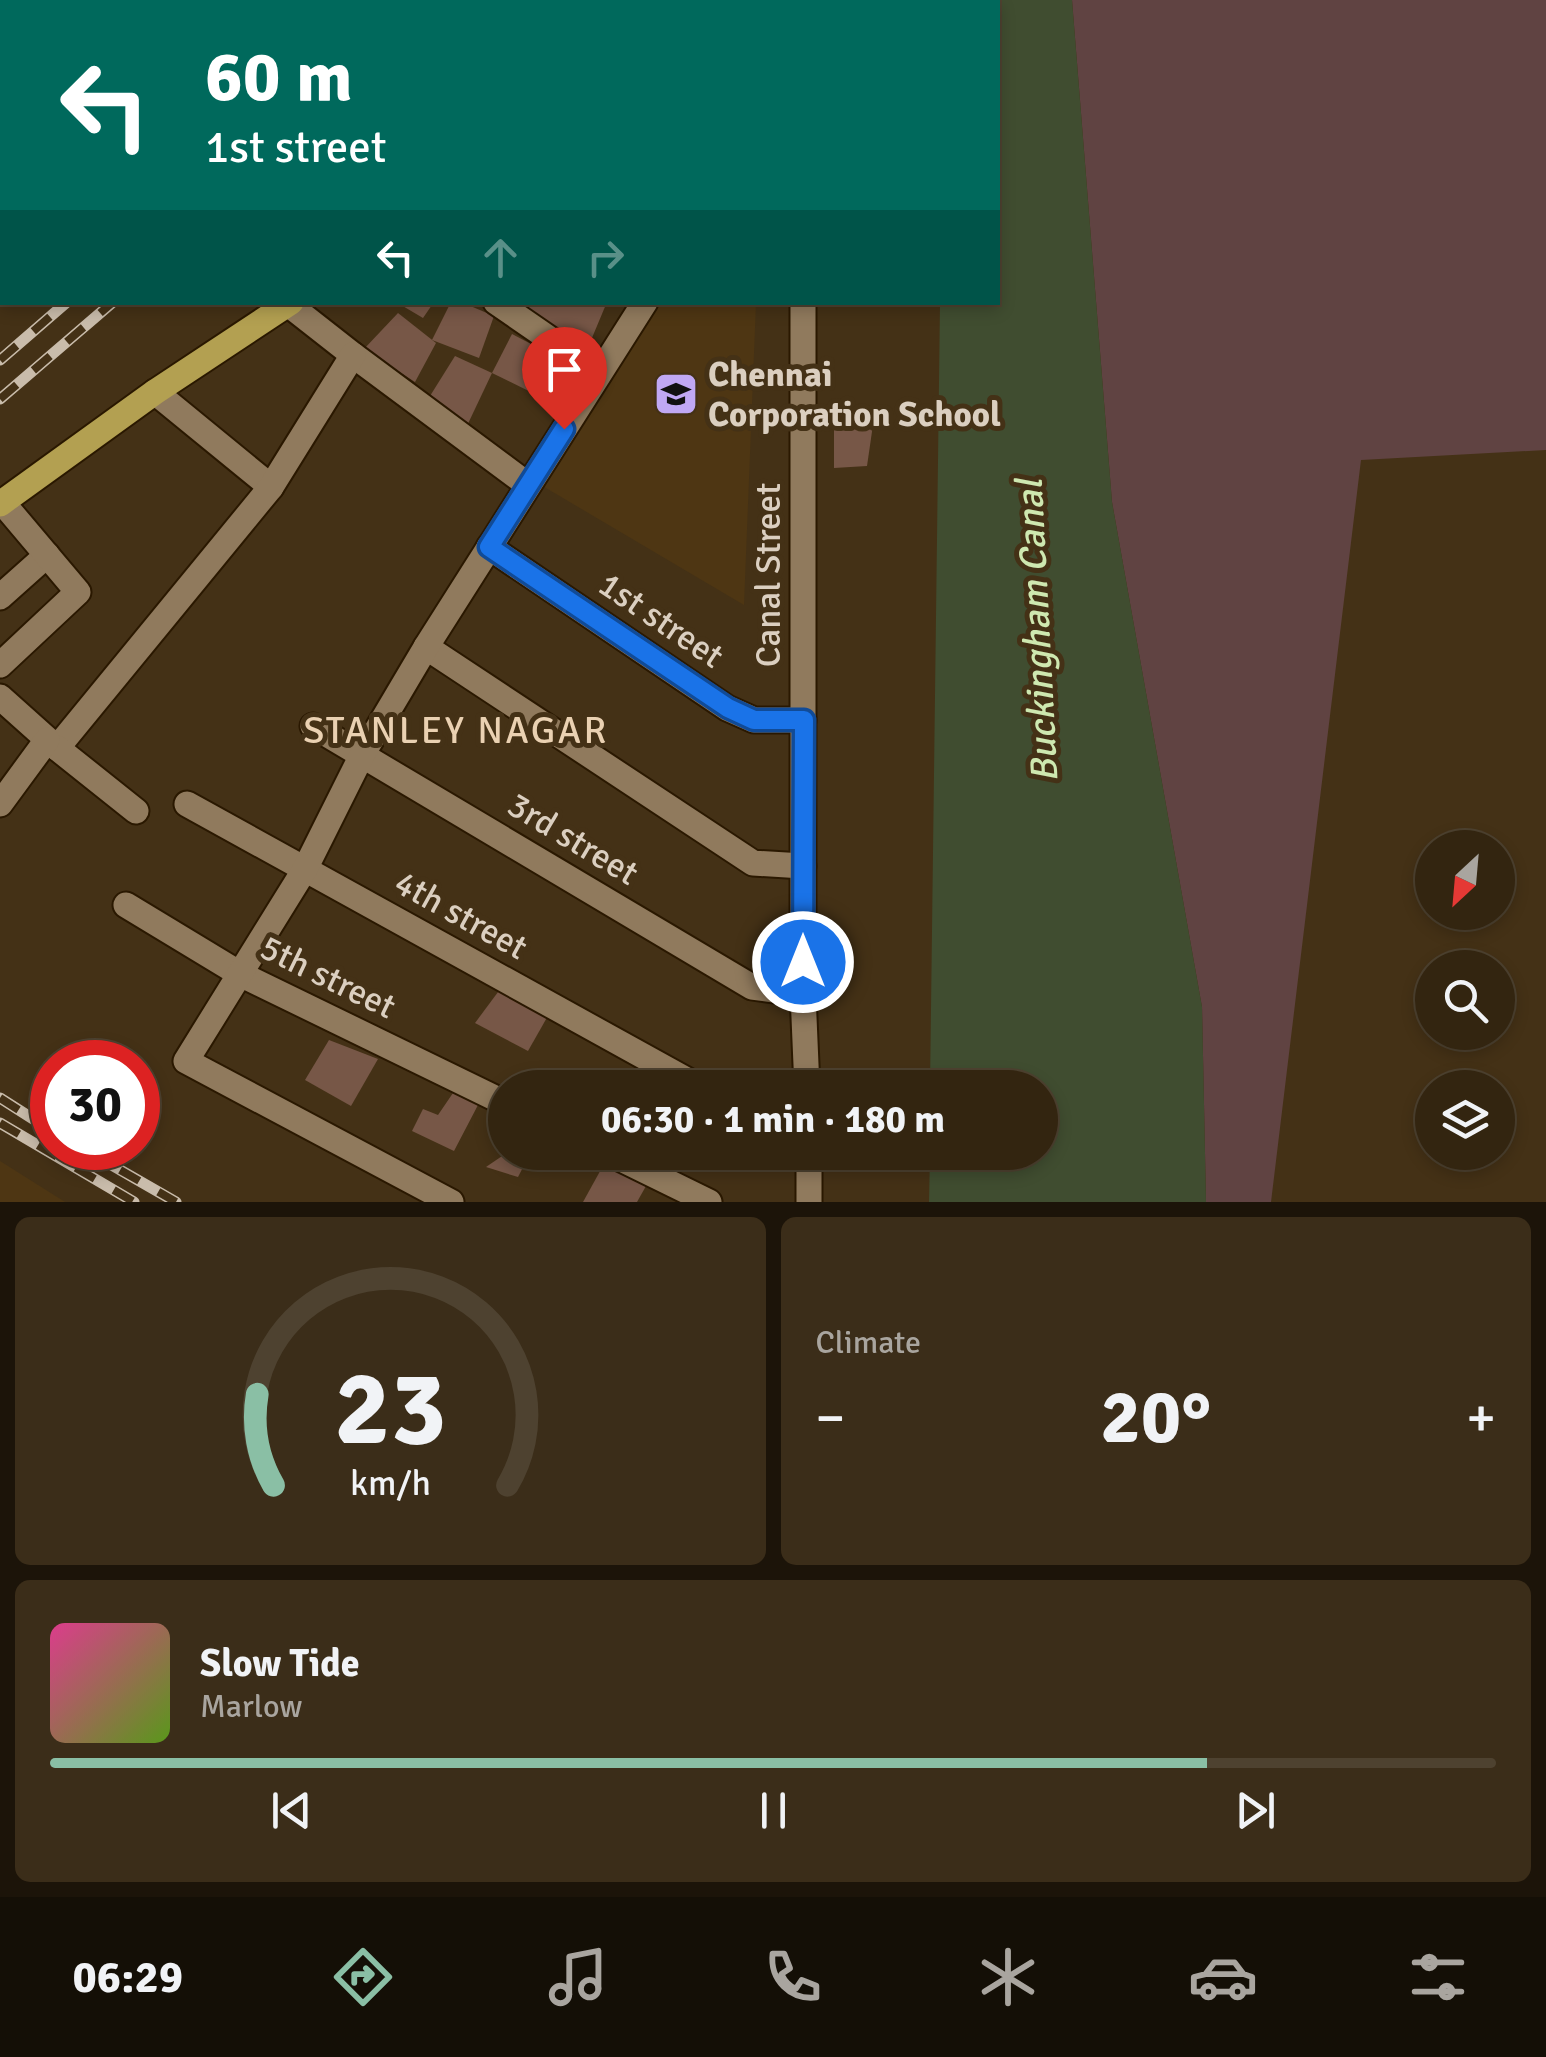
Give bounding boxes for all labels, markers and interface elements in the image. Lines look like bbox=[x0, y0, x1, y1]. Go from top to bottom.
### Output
text: 60 m bbox=[205, 34, 353, 120]
icon: left bbox=[40, 40, 170, 170]
text: 1st street bbox=[205, 120, 387, 175]
icon: left bbox=[368, 230, 423, 285]
icon: ahead bbox=[473, 230, 528, 285]
icon: right bbox=[578, 230, 633, 285]
pin bbox=[522, 327, 607, 430]
icon: arrive bbox=[537, 342, 592, 397]
place label: Chennai Corporation School bbox=[708, 353, 1001, 436]
school or university icon: Chennai Corporation School bbox=[653, 371, 699, 417]
water label: Buckingham Canal bbox=[1005, 476, 1068, 784]
street label: Canal Street bbox=[747, 483, 790, 667]
street label: 1st street bbox=[590, 563, 732, 677]
district label: STANLEY NAGAR bbox=[303, 707, 609, 754]
street label: 3rd street bbox=[500, 783, 646, 895]
north arrow bbox=[1415, 830, 1515, 930]
map controls bbox=[1415, 830, 1515, 1170]
street label: 4th street bbox=[387, 861, 535, 969]
position arrow bbox=[751, 910, 855, 1014]
street label: 5th street bbox=[253, 926, 403, 1028]
button: search bbox=[1415, 950, 1515, 1050]
speed limit sign: 30 bbox=[30, 1040, 160, 1170]
button: layers bbox=[1415, 1070, 1515, 1170]
text: 06:30 · 1 min · 180 m bbox=[601, 1096, 945, 1143]
text: Climate bbox=[816, 1323, 921, 1362]
text: 23 bbox=[334, 1345, 446, 1473]
text: 20° bbox=[1100, 1371, 1211, 1464]
text: − bbox=[816, 1384, 845, 1452]
text: + bbox=[1466, 1384, 1496, 1452]
text: km/h bbox=[350, 1461, 431, 1505]
text: Slow Tide bbox=[200, 1640, 360, 1687]
text: Marlow bbox=[200, 1687, 302, 1726]
icon: previous bbox=[264, 1783, 319, 1838]
icon: pause bbox=[746, 1783, 801, 1838]
icon: next bbox=[1228, 1783, 1283, 1838]
icon: directions bbox=[328, 1942, 398, 2012]
icon: music bbox=[543, 1942, 613, 2012]
icon: phone bbox=[758, 1942, 828, 2012]
icon: climate bbox=[973, 1942, 1043, 2012]
icon: car bbox=[1188, 1942, 1258, 2012]
icon: filters bbox=[1403, 1942, 1473, 2012]
text: 06:29 bbox=[73, 1950, 183, 2005]

